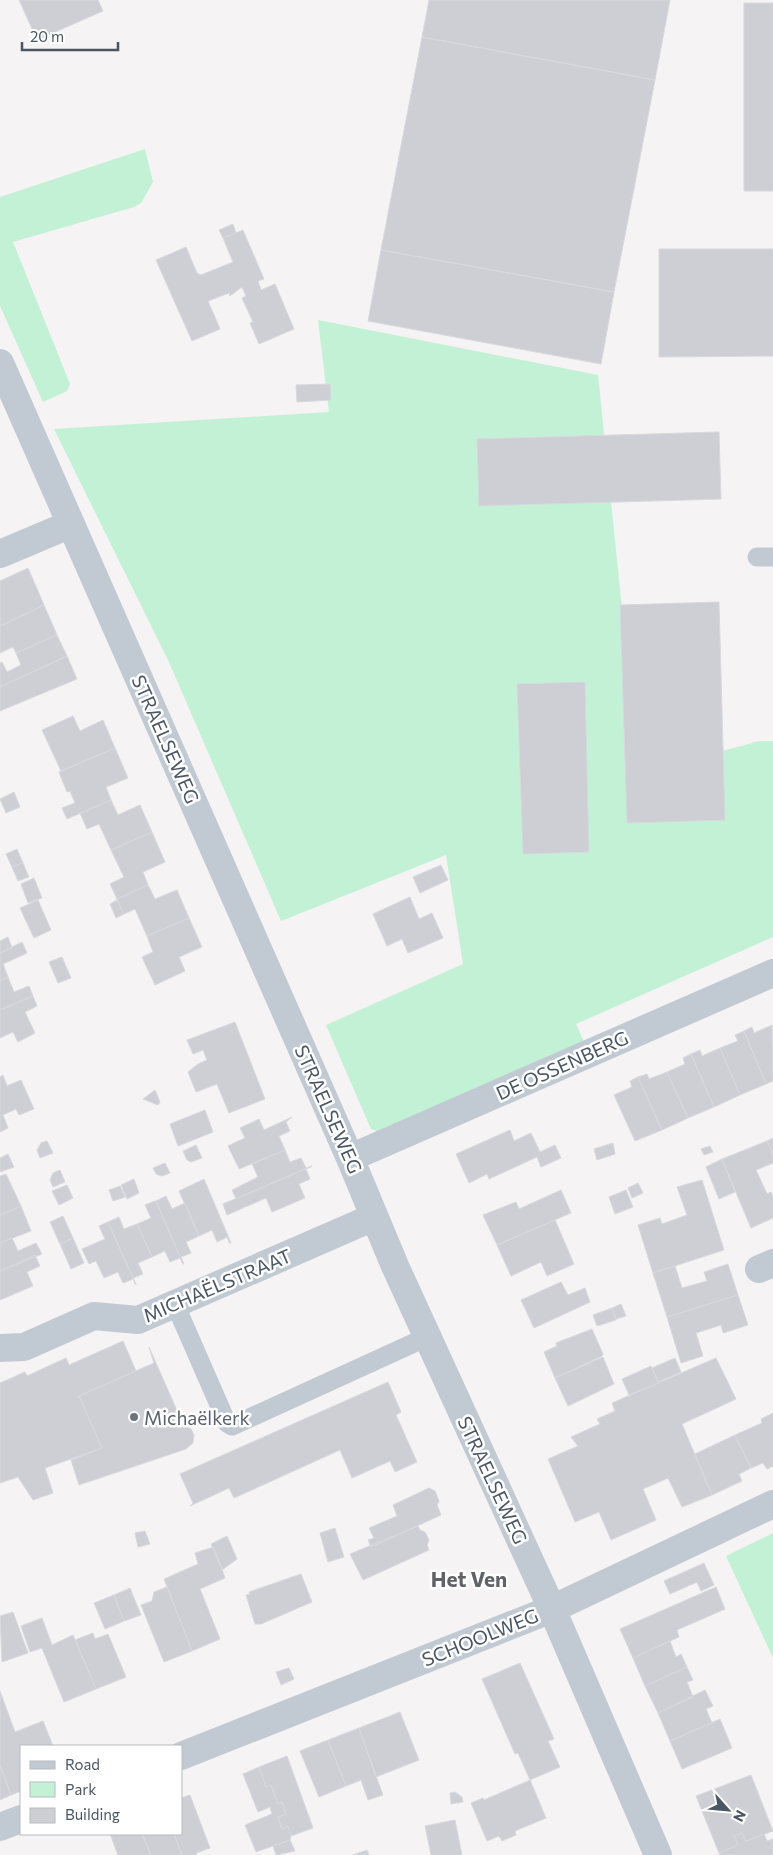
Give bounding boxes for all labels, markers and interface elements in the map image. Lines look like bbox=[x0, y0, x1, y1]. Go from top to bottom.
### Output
scale bar bbox=[22, 20, 119, 52]
text: 20 m bbox=[30, 27, 64, 45]
street label: STRAELSEWEG bbox=[127, 671, 205, 807]
street label: DE OSSENBERG bbox=[492, 1026, 632, 1104]
street label: STRAELSEWEG bbox=[290, 1041, 368, 1177]
street label: MICHAËLSTRAAT bbox=[140, 1243, 294, 1327]
place label: Michaëlkerk bbox=[144, 1406, 250, 1429]
marker: Michaëlkerk bbox=[128, 1411, 140, 1423]
street label: STRAELSEWEG bbox=[453, 1413, 533, 1547]
district label: Het Ven bbox=[431, 1566, 507, 1591]
street label: SCHOOLWEG bbox=[418, 1603, 542, 1671]
legend bbox=[20, 1745, 182, 1835]
text: Road bbox=[65, 1755, 100, 1773]
text: Park bbox=[65, 1780, 96, 1798]
north arrow bbox=[703, 1785, 753, 1835]
text: Building bbox=[65, 1805, 120, 1823]
text: N bbox=[730, 1808, 750, 1825]

